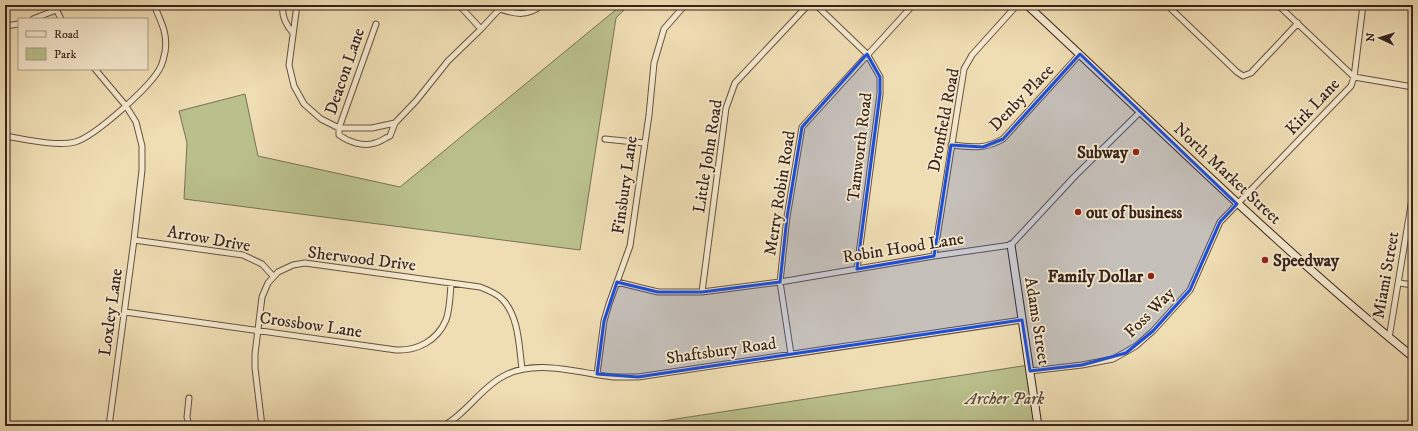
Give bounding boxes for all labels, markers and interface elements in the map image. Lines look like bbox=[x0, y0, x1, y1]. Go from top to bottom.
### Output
legend bbox=[18, 18, 148, 70]
north arrow bbox=[1360, 18, 1400, 58]
street label: Deacon Lane bbox=[320, 25, 370, 118]
text: Road bbox=[54, 27, 79, 42]
text: N bbox=[1364, 32, 1378, 42]
text: Park bbox=[54, 47, 76, 62]
street label: Denby Place bbox=[984, 60, 1059, 136]
street label: Dronfield Road bbox=[923, 66, 965, 174]
street label: Kirk Lane bbox=[1281, 74, 1345, 140]
street label: Tamworth Road bbox=[842, 91, 878, 203]
street label: Little John Road bbox=[688, 97, 728, 214]
street label: North Market Street bbox=[1169, 118, 1286, 230]
street label: Merry Robin Road bbox=[759, 129, 801, 257]
street label: Finsbury Lane bbox=[607, 135, 643, 236]
place label: Subway bbox=[1077, 142, 1129, 164]
marker: Subway bbox=[1131, 147, 1141, 157]
place label: out of business bbox=[1086, 202, 1183, 224]
marker: out of business bbox=[1073, 207, 1083, 217]
street label: Arrow Drive bbox=[166, 221, 252, 257]
street label: Robin Hood Lane bbox=[841, 228, 965, 268]
street label: Miami Street bbox=[1367, 229, 1405, 320]
street label: Sherwood Drive bbox=[307, 241, 417, 277]
place label: Speedway bbox=[1273, 250, 1340, 272]
marker: Speedway bbox=[1260, 255, 1270, 265]
place label: Family Dollar bbox=[1047, 266, 1144, 288]
street label: Loxley Lane bbox=[94, 267, 128, 357]
marker: Family Dollar bbox=[1146, 271, 1156, 281]
street label: Adams Street bbox=[1019, 276, 1055, 367]
street label: Foss Way bbox=[1120, 282, 1180, 343]
street label: Crossbow Lane bbox=[258, 307, 363, 343]
street label: Shaftsbury Road bbox=[665, 332, 778, 370]
park label: Archer Park bbox=[964, 388, 1045, 410]

